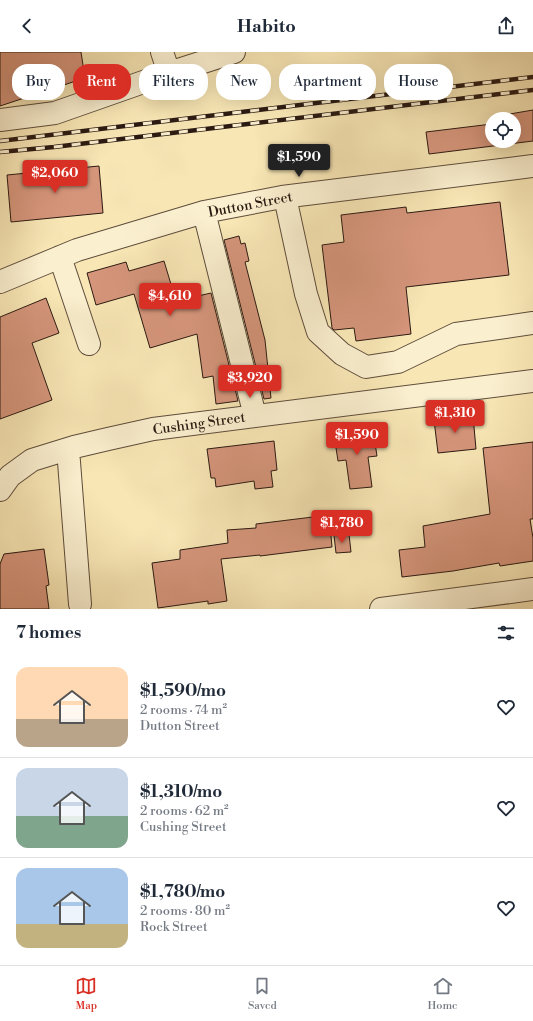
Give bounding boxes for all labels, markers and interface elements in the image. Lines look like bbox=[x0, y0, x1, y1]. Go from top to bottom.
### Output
icon: back bbox=[16, 15, 38, 37]
text: Habito bbox=[237, 15, 296, 38]
icon: share bbox=[495, 15, 517, 37]
chip: Buy bbox=[12, 64, 65, 100]
chip: Rent bbox=[73, 64, 131, 100]
chip: Filters bbox=[139, 64, 208, 100]
chip: New bbox=[216, 64, 271, 100]
chip: Apartment bbox=[279, 64, 376, 100]
chip: House bbox=[384, 64, 453, 100]
map controls bbox=[485, 112, 521, 148]
button: locate bbox=[485, 112, 521, 148]
pin: $1,590 bbox=[266, 144, 332, 178]
text: $1,590 bbox=[277, 149, 321, 165]
pin: $2,060 bbox=[22, 160, 88, 194]
text: $2,060 bbox=[32, 165, 78, 181]
street label: Dutton Street bbox=[206, 188, 294, 222]
pin: $4,610 bbox=[137, 283, 203, 317]
text: $4,610 bbox=[148, 288, 192, 304]
pin: $3,920 bbox=[217, 365, 283, 399]
text: $3,920 bbox=[227, 370, 273, 386]
pin: $1,310 bbox=[422, 400, 488, 434]
text: $1,310 bbox=[435, 405, 475, 421]
street label: Cushing Street bbox=[152, 409, 247, 439]
pin: $1,590 bbox=[324, 422, 390, 456]
text: $1,590 bbox=[335, 427, 379, 443]
pin: $1,780 bbox=[309, 510, 375, 544]
text: $1,780 bbox=[320, 515, 364, 531]
text: 7 homes bbox=[16, 622, 81, 644]
icon: filters bbox=[495, 622, 517, 644]
text: $1,590/mo bbox=[140, 680, 226, 702]
icon: home bbox=[48, 683, 96, 731]
icon: heart bbox=[495, 696, 517, 718]
text: 2 rooms · 74 m² bbox=[140, 702, 227, 718]
text: Dutton Street bbox=[140, 718, 220, 734]
text: $1,310/mo bbox=[140, 781, 222, 803]
icon: home bbox=[48, 784, 96, 832]
icon: heart bbox=[495, 797, 517, 819]
text: 2 rooms · 62 m² bbox=[140, 803, 229, 819]
text: Cushing Street bbox=[140, 819, 227, 835]
text: $1,780/mo bbox=[140, 881, 225, 903]
icon: home bbox=[48, 884, 96, 932]
icon: heart bbox=[495, 897, 517, 919]
text: 2 rooms · 80 m² bbox=[140, 903, 230, 919]
text: Rock Street bbox=[140, 919, 208, 935]
tab: Map bbox=[75, 975, 97, 1013]
tab: Saved bbox=[248, 975, 277, 1013]
tab: Home bbox=[427, 975, 458, 1013]

